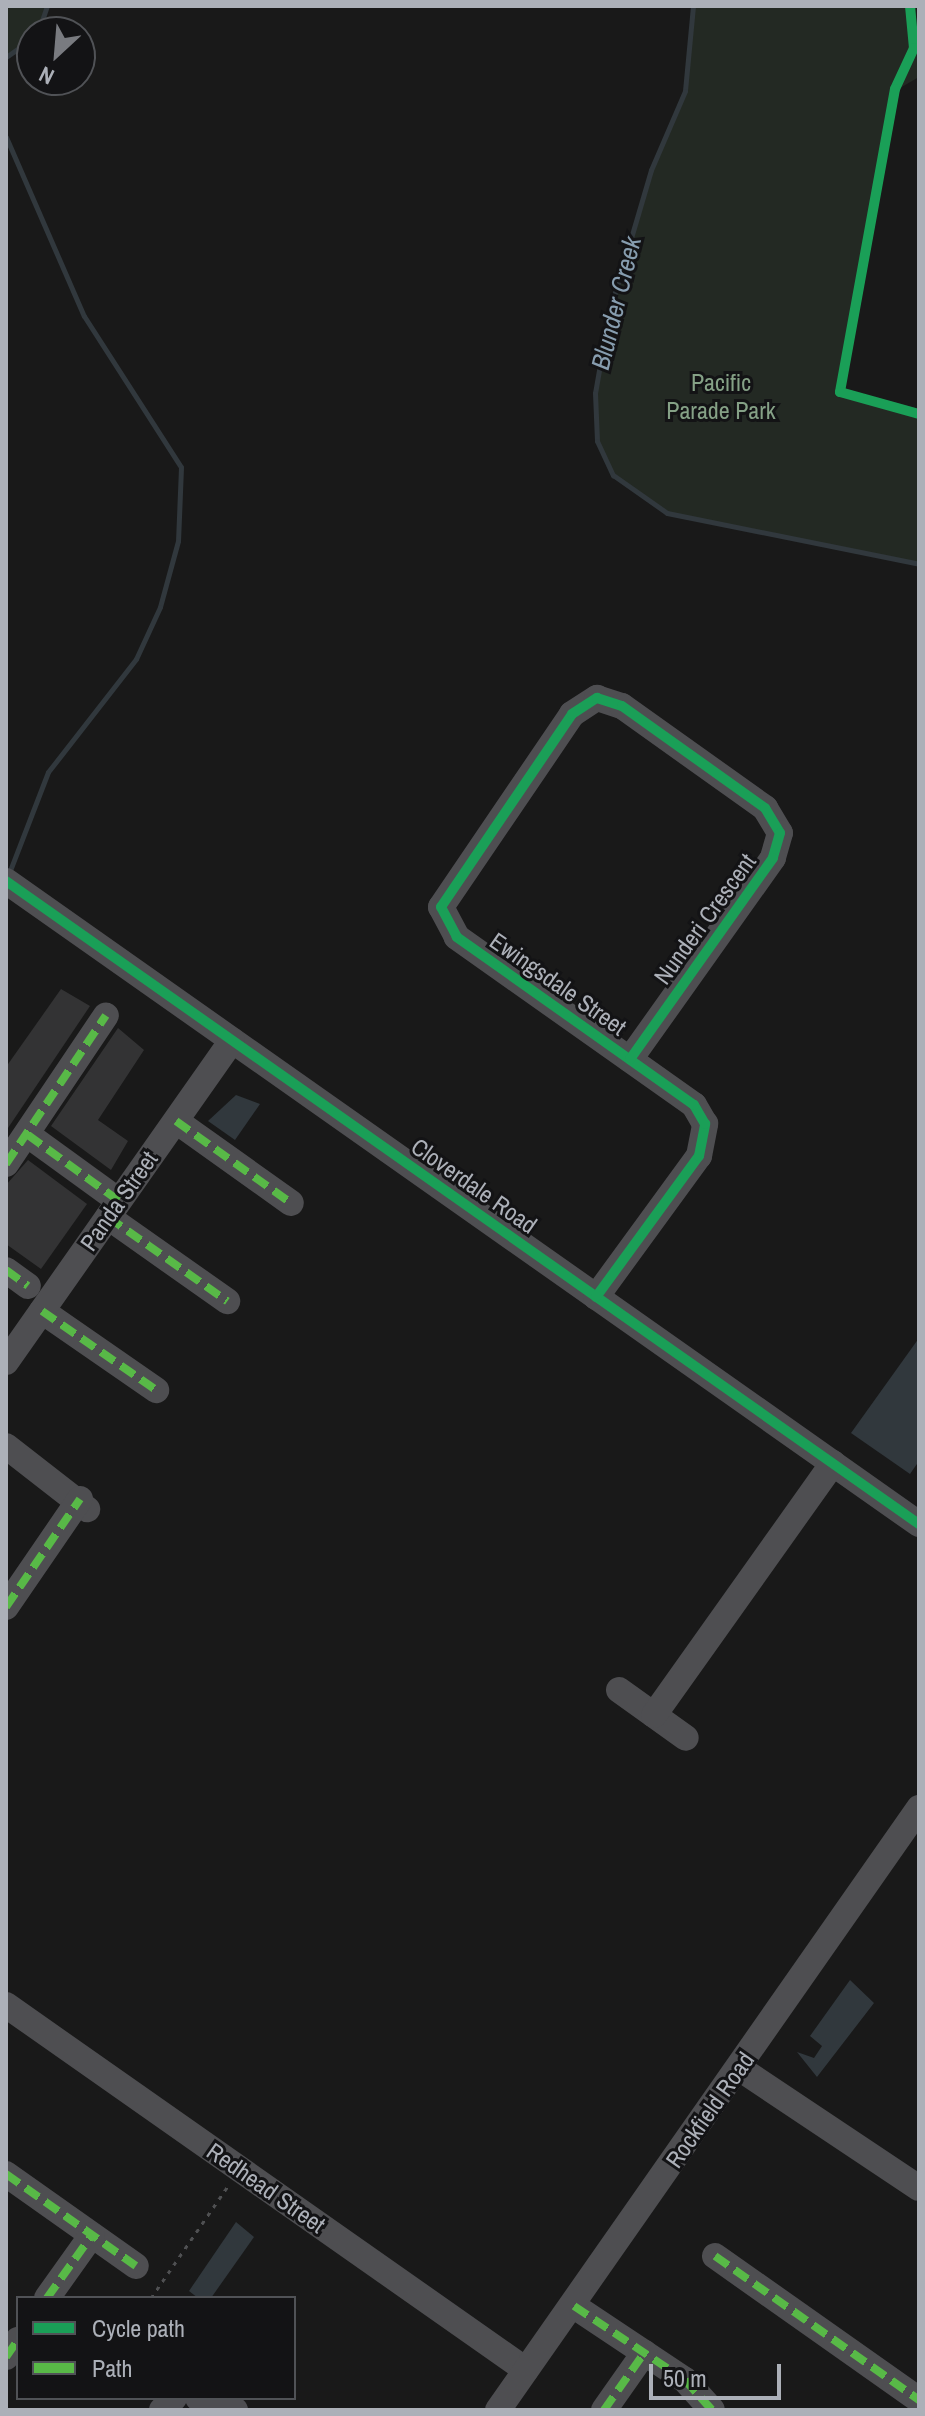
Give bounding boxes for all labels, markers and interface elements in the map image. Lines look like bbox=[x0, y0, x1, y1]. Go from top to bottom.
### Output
north arrow bbox=[16, 16, 96, 96]
text: N bbox=[34, 59, 59, 92]
water label: Blunder Creek bbox=[584, 233, 648, 373]
park label: Pacific Parade Park bbox=[666, 369, 776, 425]
street label: Nunderi Crescent bbox=[648, 848, 762, 990]
street label: Ewingsdale Street bbox=[484, 926, 632, 1042]
street label: Cloverdale Road bbox=[406, 1132, 542, 1240]
street label: Panda Street bbox=[74, 1146, 164, 1256]
street label: Rockfield Road bbox=[660, 2047, 760, 2173]
street label: Redhead Street bbox=[201, 2137, 331, 2239]
legend bbox=[16, 2296, 296, 2400]
text: Cycle path bbox=[92, 2312, 185, 2344]
scale bar bbox=[653, 2348, 785, 2398]
text: Path bbox=[92, 2352, 133, 2384]
text: 50 m bbox=[663, 2362, 707, 2394]

